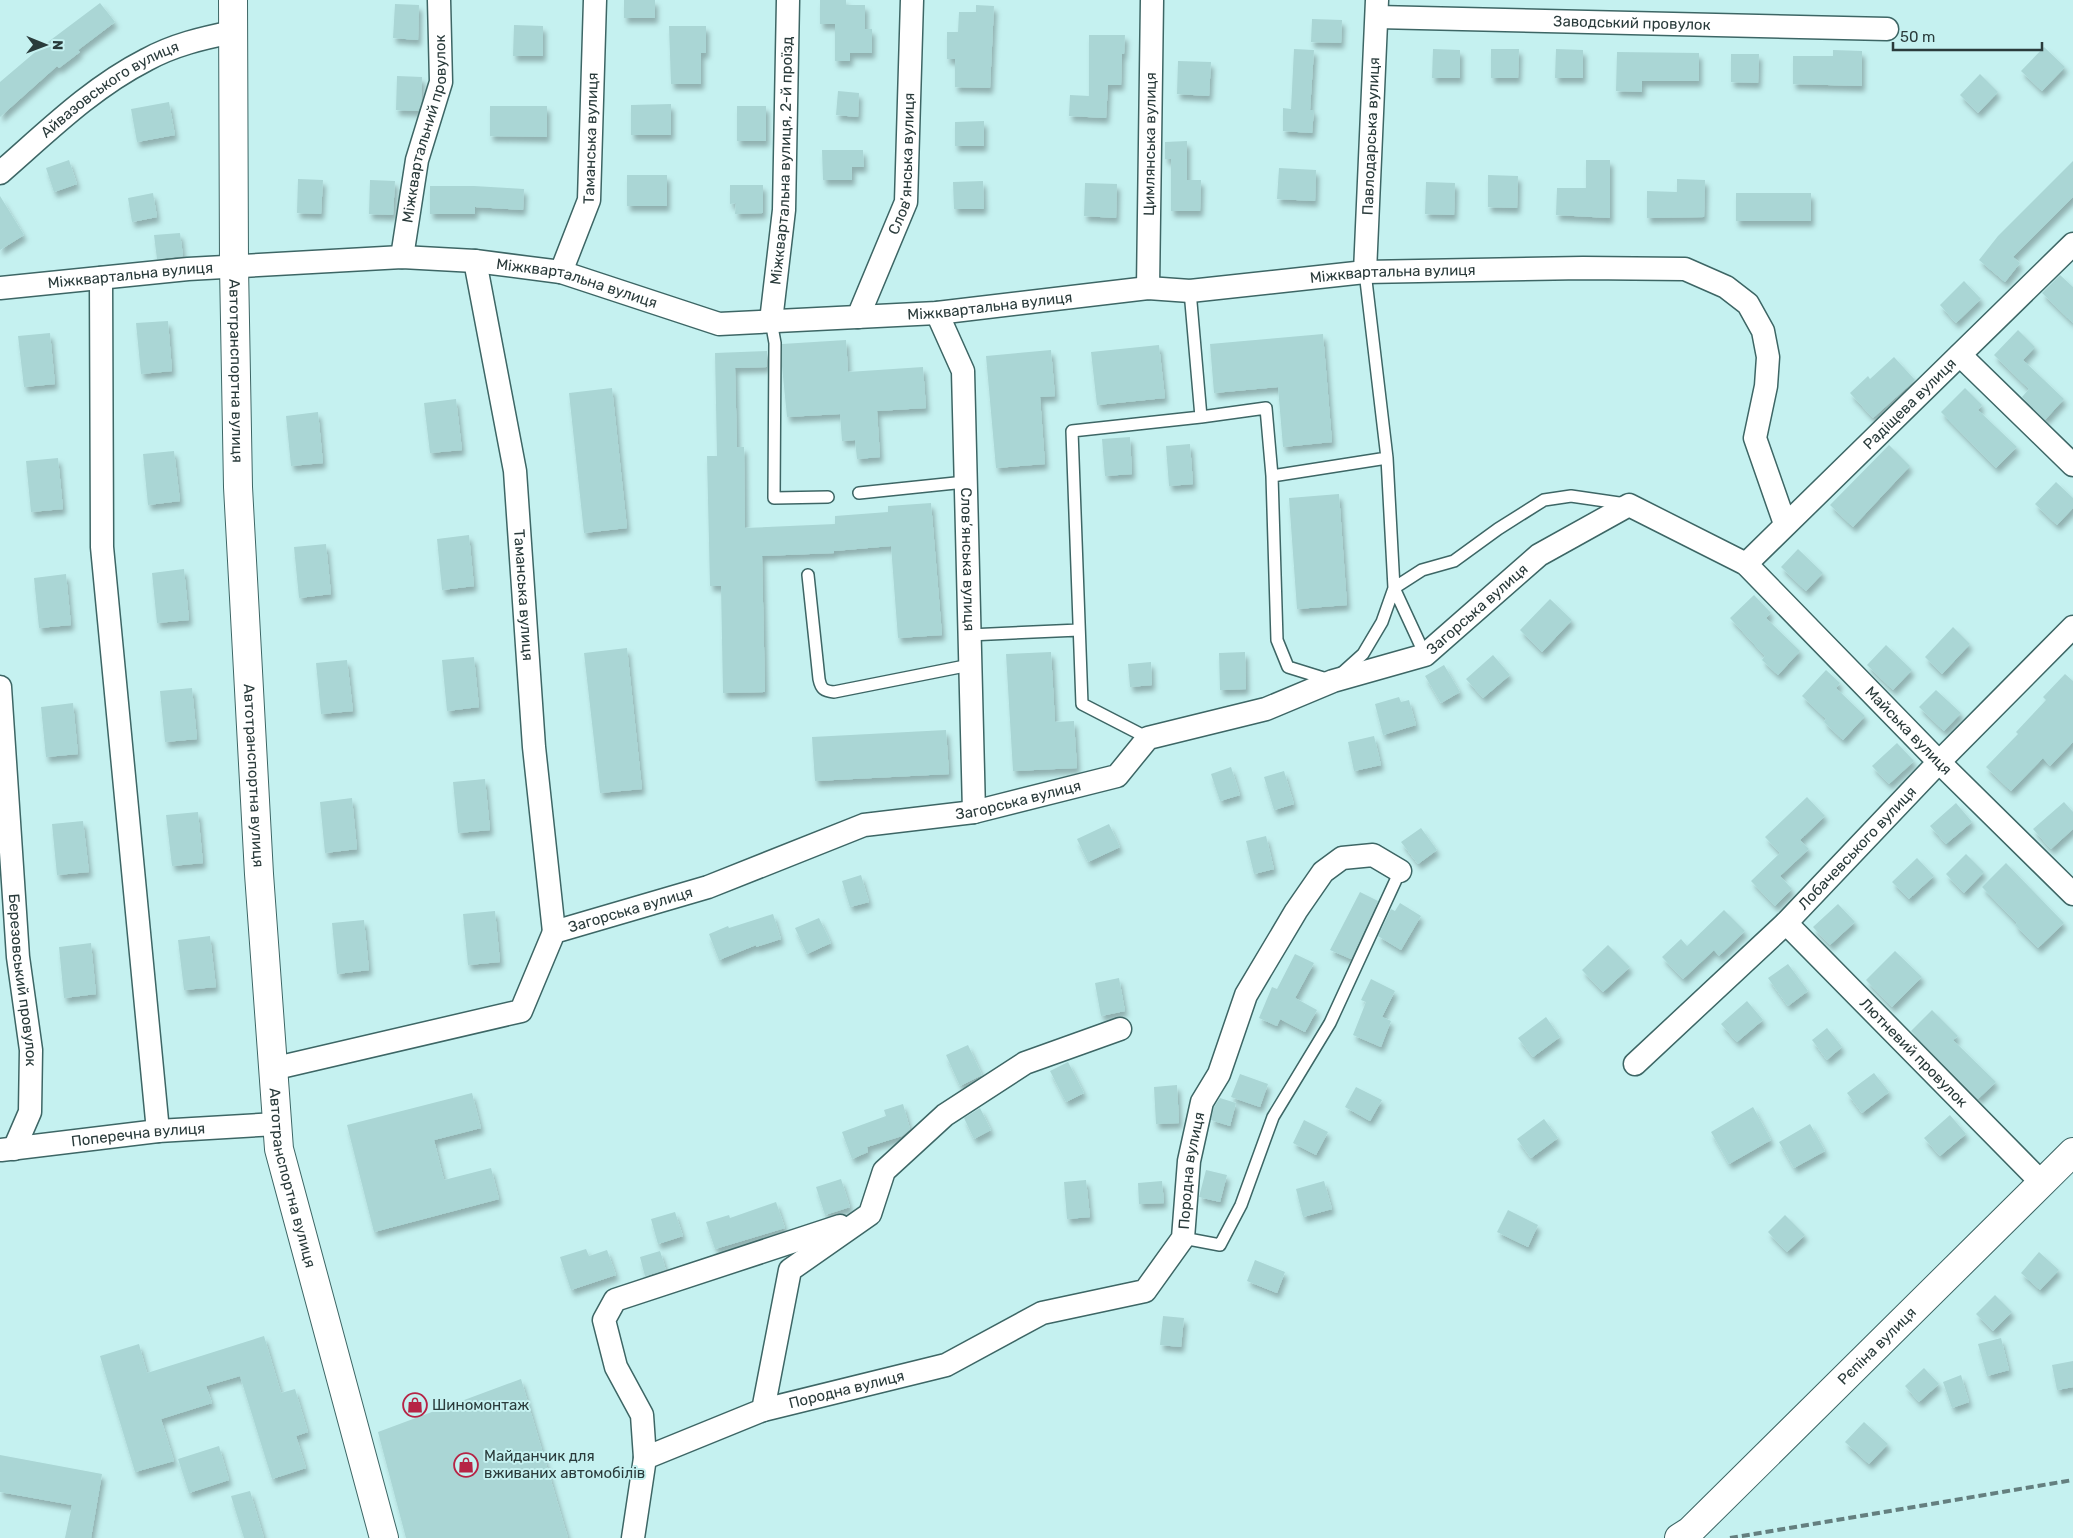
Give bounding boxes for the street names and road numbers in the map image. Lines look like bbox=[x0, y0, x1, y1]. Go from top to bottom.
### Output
street label: Заводський провулок bbox=[1553, 12, 1711, 34]
street label: Міжквартальний провулок bbox=[398, 34, 450, 224]
street label: Міжквартальна вулиця, 2-й проїзд bbox=[766, 36, 796, 286]
street label: Айвазовського вулиця bbox=[37, 37, 181, 142]
street label: Павлодарська вулиця bbox=[1359, 57, 1383, 216]
street label: Таманська вулиця bbox=[580, 72, 602, 204]
street label: Цимлянська вулиця bbox=[1140, 72, 1160, 216]
street label: Слов’янська вулиця bbox=[884, 92, 918, 237]
street label: Міжквартальна вулиця bbox=[495, 255, 660, 312]
street label: Міжквартальна вулиця bbox=[47, 259, 214, 292]
street label: Міжквартальна вулиця bbox=[1309, 261, 1476, 287]
street label: Автотранспортна вулиця bbox=[225, 279, 247, 463]
street label: Міжквартальна вулиця bbox=[907, 288, 1073, 323]
street label: Радіщева вулиця bbox=[1859, 354, 1960, 453]
street label: Слов’янська вулиця bbox=[957, 487, 978, 631]
street label: Таманська вулиця bbox=[510, 529, 537, 661]
street label: Загорська вулиця bbox=[1423, 560, 1532, 658]
street label: Автотранспортна вулиця bbox=[240, 683, 268, 868]
street label: Майська вулиця bbox=[1861, 683, 1956, 779]
street label: Загорська вулиця bbox=[954, 776, 1083, 823]
street label: Лобачевського вулиця bbox=[1794, 783, 1920, 914]
street label: Загорська вулиця bbox=[566, 883, 695, 936]
street label: Березовський провулок bbox=[5, 893, 40, 1067]
street label: Лютневий провулок bbox=[1856, 994, 1971, 1111]
street label: Автотранспортна вулиця bbox=[266, 1087, 320, 1270]
street label: Породна вулиця bbox=[1175, 1110, 1209, 1230]
street label: Поперечна вулиця bbox=[70, 1119, 206, 1150]
street label: Рєпіна вулиця bbox=[1834, 1303, 1920, 1389]
street label: Породна вулиця bbox=[787, 1367, 906, 1412]

